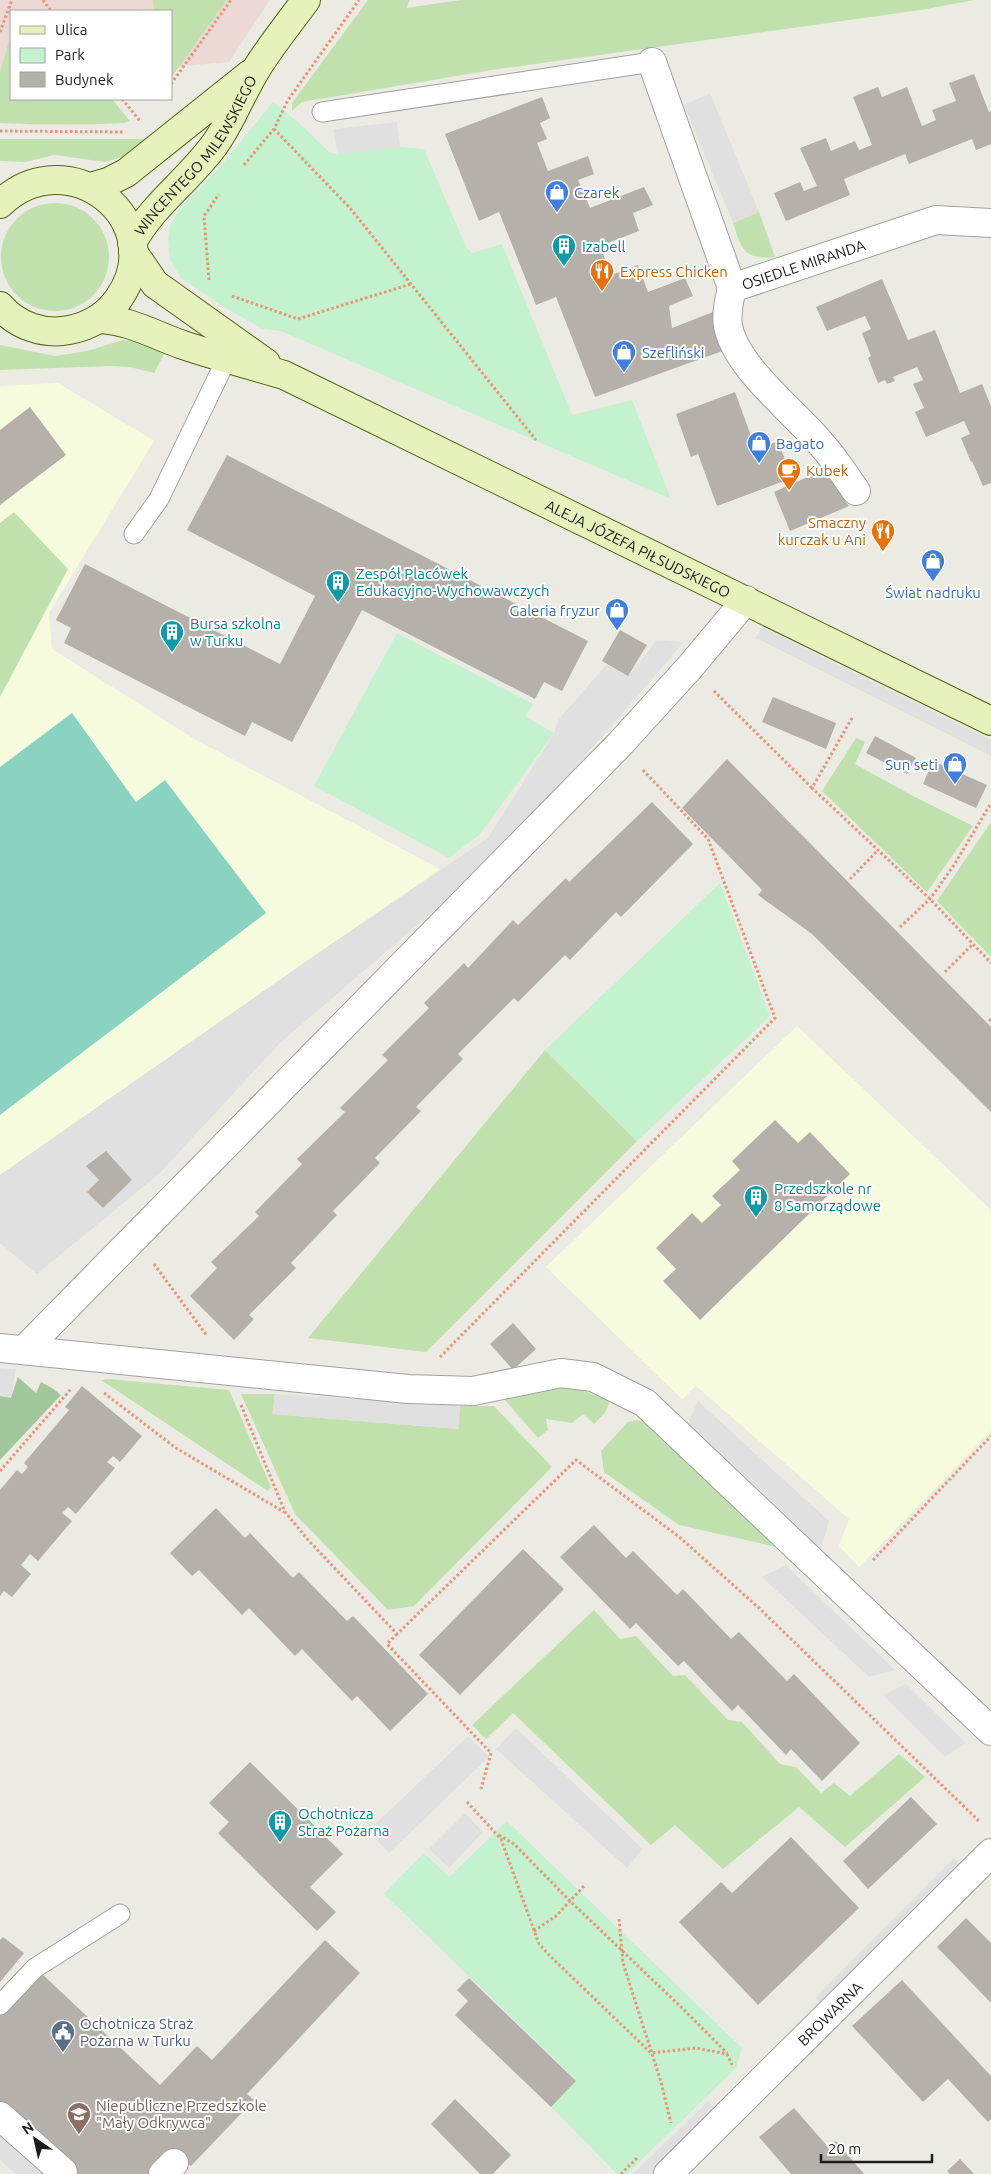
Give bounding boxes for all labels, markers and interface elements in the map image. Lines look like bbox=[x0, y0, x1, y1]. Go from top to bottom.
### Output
legend bbox=[10, 10, 172, 100]
text: Ulica bbox=[55, 21, 87, 38]
text: Park bbox=[55, 46, 85, 63]
text: Budynek bbox=[55, 71, 114, 88]
street label: WINCENTEGO MILEWSKIEGO bbox=[130, 72, 260, 238]
shop icon: Czarek bbox=[544, 179, 570, 213]
place label: Czarek bbox=[574, 184, 620, 201]
building icon: Izabell bbox=[551, 233, 577, 267]
street label: OSIEDLE MIRANDA bbox=[739, 236, 868, 293]
place label: Izabell bbox=[582, 238, 625, 255]
restaurant icon: Express Chicken bbox=[589, 258, 615, 292]
place label: Express Chicken bbox=[620, 263, 728, 280]
shop icon: Szefliński bbox=[611, 339, 637, 373]
place label: Szefliński bbox=[642, 344, 705, 361]
shop icon: Bagato bbox=[746, 430, 772, 464]
place label: Bagato bbox=[776, 435, 824, 452]
cafe icon: Kubek bbox=[776, 457, 802, 491]
place label: Kubek bbox=[806, 462, 849, 479]
street label: ALEJA JÓZEFA PIŁSUDSKIEGO bbox=[543, 496, 733, 601]
place label: Smaczny kurczak u Ani bbox=[778, 514, 866, 548]
restaurant icon: Smaczny kurczak u Ani bbox=[870, 518, 896, 552]
shop icon: Świat nadruku bbox=[920, 548, 946, 582]
place label: Zespół Placówek Edukacyjno-Wychowawczych bbox=[356, 565, 550, 599]
building icon: Zespół Placówek Edukacyjno-Wychowawczych bbox=[325, 569, 351, 603]
place label: Świat nadruku bbox=[885, 584, 981, 601]
shop icon: Galeria fryzur bbox=[604, 597, 630, 631]
place label: Galeria fryzur bbox=[510, 602, 600, 619]
place label: Bursa szkolna w Turku bbox=[190, 615, 281, 649]
building icon: Bursa szkolna w Turku bbox=[159, 619, 185, 653]
shop icon: Sun seti bbox=[942, 751, 968, 785]
place label: Sun seti bbox=[885, 756, 938, 773]
place label: Przedszkole nr 8 Samorządowe bbox=[774, 1180, 881, 1214]
building icon: Przedszkole nr 8 Samorządowe bbox=[743, 1184, 769, 1218]
place label: Ochotnicza Straż Pożarna bbox=[298, 1805, 389, 1839]
building icon: Ochotnicza Straż Pożarna bbox=[267, 1809, 293, 1843]
street label: BROWARNA bbox=[794, 1978, 866, 2049]
place label: Ochotnicza Straż Pożarna w Turku bbox=[80, 2015, 193, 2049]
public building icon: Ochotnicza Straż Pożarna w Turku bbox=[50, 2019, 76, 2053]
place label: Niepubliczne Przedszkole "Mały Odkrywca" bbox=[96, 2097, 267, 2131]
school or university icon: Niepubliczne Przedszkole "Mały Odkrywca" bbox=[66, 2101, 92, 2135]
north arrow bbox=[10, 2114, 60, 2164]
text: N bbox=[19, 2119, 37, 2138]
scale bar bbox=[821, 2132, 932, 2164]
text: 20 m bbox=[828, 2140, 861, 2157]

